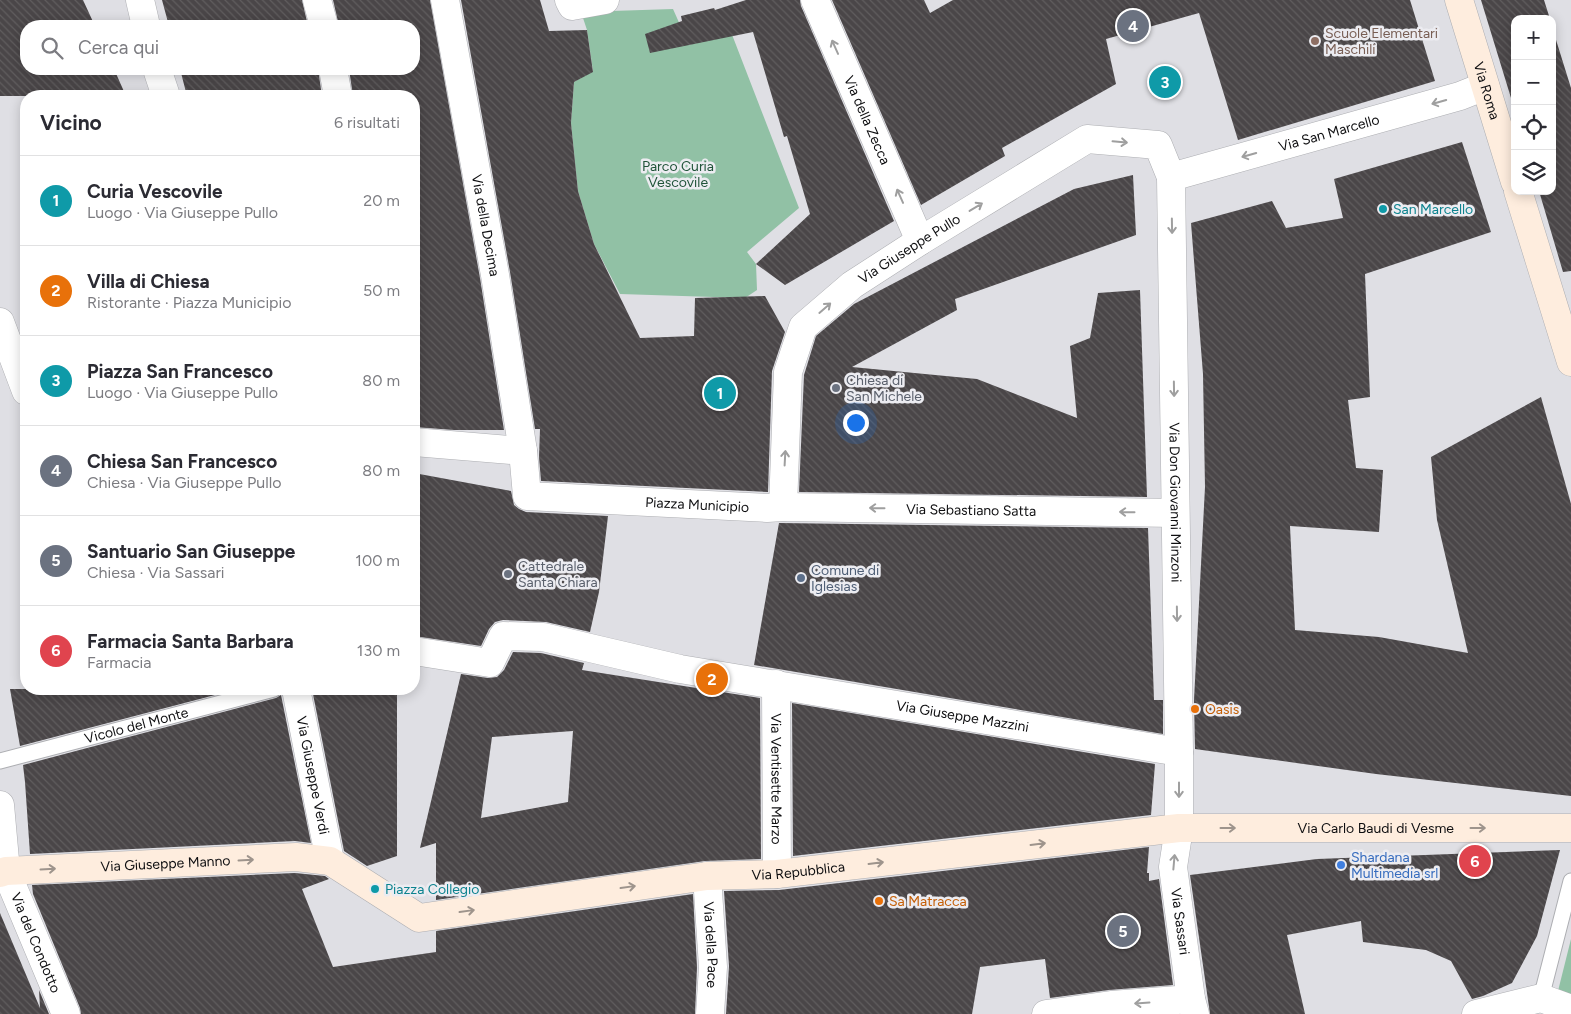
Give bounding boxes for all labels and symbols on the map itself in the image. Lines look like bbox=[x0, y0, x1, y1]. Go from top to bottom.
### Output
pin: 4 bbox=[1117, 7, 1149, 45]
place label: Scuole Elementari Maschili bbox=[1325, 25, 1438, 58]
marker: Scuole Elementari Maschili bbox=[1309, 35, 1321, 47]
one-way arrow bbox=[830, 40, 840, 55]
street label: Via Roma bbox=[1470, 60, 1504, 122]
pin: 3 bbox=[1149, 63, 1181, 101]
street label: Via della Zecca bbox=[841, 73, 894, 167]
one-way arrow bbox=[1431, 97, 1447, 107]
street label: Via San Marcello bbox=[1277, 111, 1381, 155]
one-way arrow bbox=[1112, 137, 1128, 147]
one-way arrow bbox=[1241, 151, 1257, 161]
park label: Parco Curia Vescovile bbox=[642, 158, 714, 191]
street label: Via della Decima bbox=[468, 173, 504, 278]
one-way arrow bbox=[895, 189, 905, 204]
one-way arrow bbox=[969, 201, 983, 211]
place label: San Marcello bbox=[1393, 201, 1473, 218]
marker: San Marcello bbox=[1377, 203, 1389, 215]
street label: Via Giuseppe Pullo bbox=[855, 210, 963, 287]
one-way arrow bbox=[1167, 218, 1176, 234]
one-way arrow bbox=[818, 303, 831, 314]
place label: Chiesa di San Michele bbox=[846, 372, 922, 405]
pin: 1 bbox=[704, 374, 736, 412]
one-way arrow bbox=[1169, 380, 1179, 396]
marker: Chiesa di San Michele bbox=[830, 382, 842, 394]
your location bbox=[843, 410, 869, 436]
street label: Via Don Giovanni Minzoni bbox=[1166, 422, 1185, 583]
one-way arrow bbox=[780, 450, 789, 466]
street label: Piazza Municipio bbox=[645, 493, 750, 516]
street label: Via Sebastiano Satta bbox=[906, 500, 1036, 519]
one-way arrow bbox=[869, 503, 885, 513]
one-way arrow bbox=[1119, 507, 1135, 517]
place label: Cattedrale Santa Chiara bbox=[518, 558, 598, 591]
place label: Comune di Iglesias bbox=[811, 562, 879, 595]
marker: Cattedrale Santa Chiara bbox=[502, 568, 514, 580]
marker: Comune di Iglesias bbox=[795, 572, 807, 584]
one-way arrow bbox=[1172, 606, 1182, 622]
pin: 2 bbox=[696, 660, 728, 698]
street label: Via Giuseppe Mazzini bbox=[895, 697, 1030, 735]
place label: Oasis bbox=[1205, 701, 1239, 718]
street label: Vicolo del Monte bbox=[83, 703, 190, 747]
marker: Oasis bbox=[1189, 703, 1201, 715]
street label: Via Ventisette Marzo bbox=[768, 713, 785, 845]
street label: Via Giuseppe Verdi bbox=[293, 715, 333, 836]
one-way arrow bbox=[1174, 782, 1184, 798]
street label: Via Carlo Baudi di Vesme bbox=[1297, 820, 1454, 837]
one-way arrow bbox=[1219, 823, 1235, 833]
one-way arrow bbox=[1469, 823, 1485, 833]
one-way arrow bbox=[1030, 839, 1046, 849]
pin: 6 bbox=[1459, 842, 1491, 880]
place label: Shardana Multimedia srl bbox=[1351, 849, 1438, 882]
street label: Via Giuseppe Manno bbox=[100, 852, 231, 875]
one-way arrow bbox=[1170, 854, 1179, 870]
one-way arrow bbox=[237, 855, 253, 864]
street label: Via Repubblica bbox=[751, 858, 846, 883]
one-way arrow bbox=[868, 858, 884, 868]
marker: Shardana Multimedia srl bbox=[1335, 859, 1347, 871]
one-way arrow bbox=[40, 865, 56, 874]
place label: Piazza Collegio bbox=[385, 881, 479, 898]
one-way arrow bbox=[620, 882, 636, 892]
marker: Piazza Collegio bbox=[369, 883, 381, 895]
street label: Via Sassari bbox=[1167, 887, 1193, 956]
street label: Via del Condotto bbox=[8, 890, 65, 995]
place label: Sa Matracca bbox=[889, 893, 967, 910]
marker: Sa Matracca bbox=[873, 895, 885, 907]
street label: Via della Pace bbox=[700, 901, 722, 989]
one-way arrow bbox=[459, 906, 475, 916]
pin: 5 bbox=[1107, 912, 1139, 950]
one-way arrow bbox=[1135, 998, 1151, 1007]

